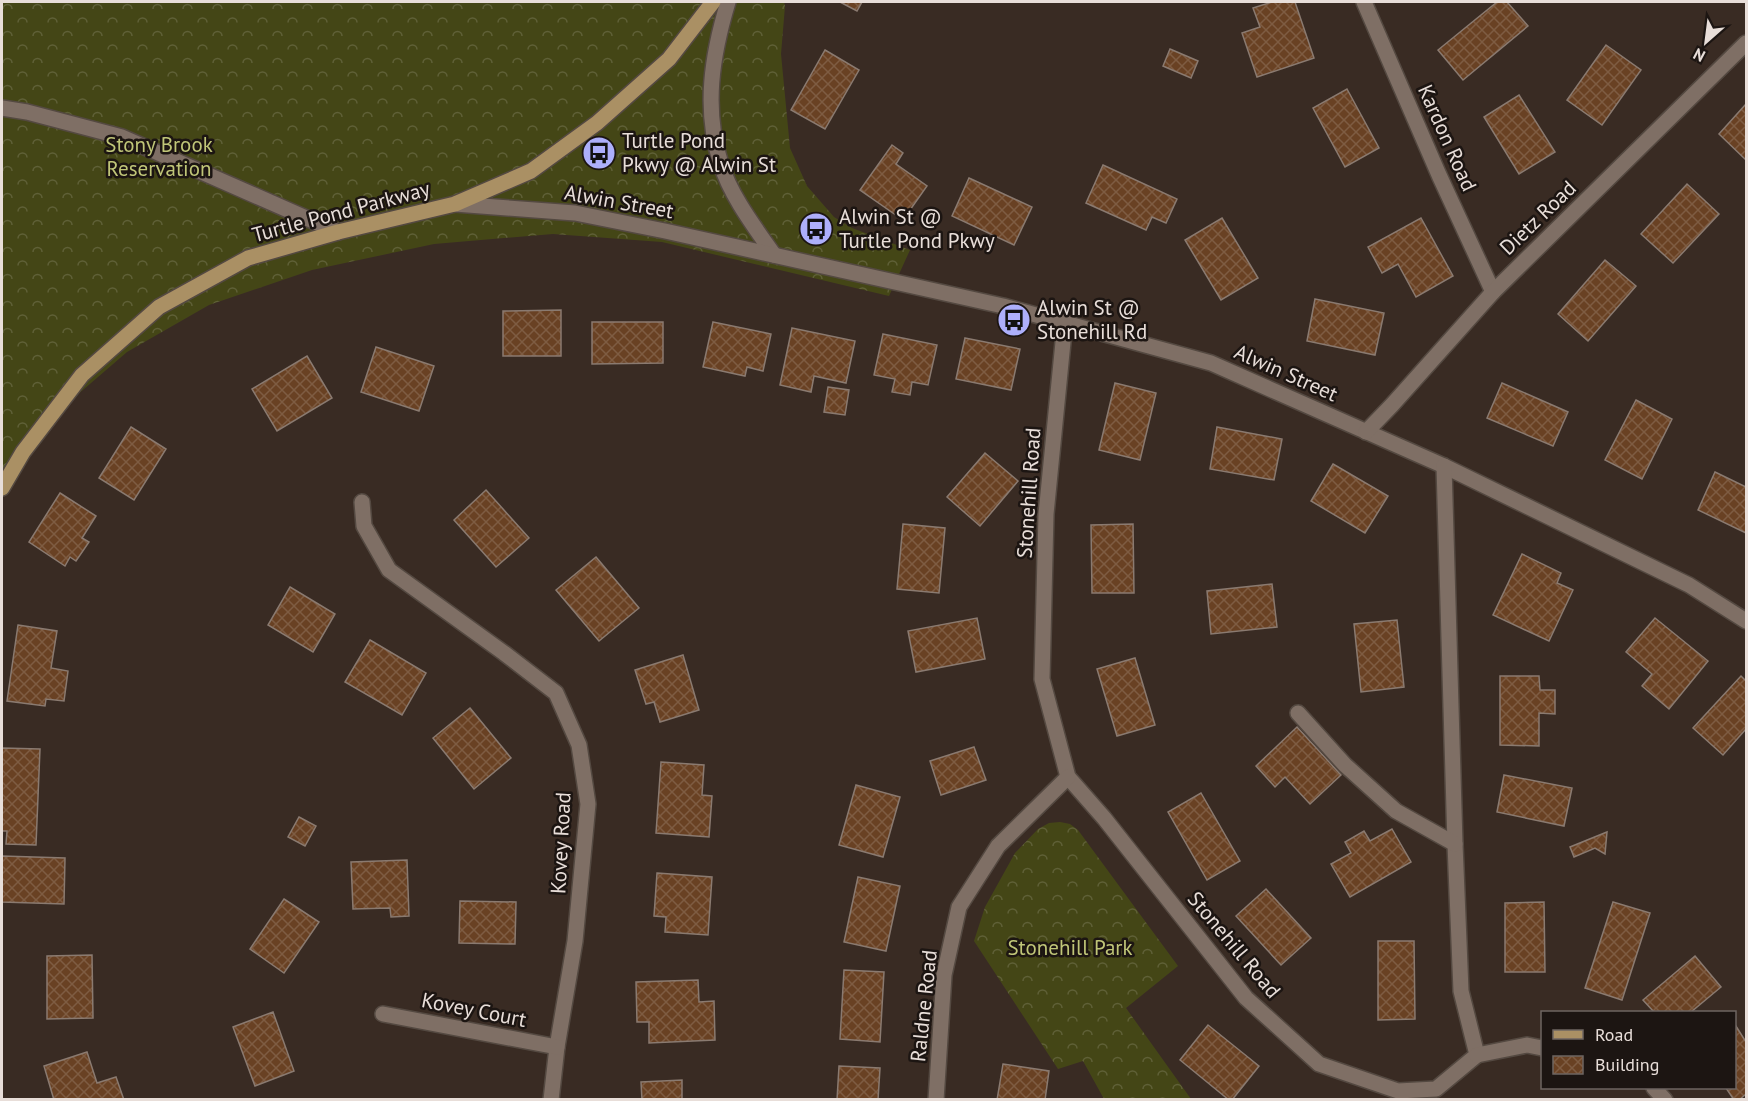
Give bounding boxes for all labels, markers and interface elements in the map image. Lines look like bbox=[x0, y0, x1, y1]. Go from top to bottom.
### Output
north arrow bbox=[1676, 12, 1736, 72]
text: N bbox=[1690, 44, 1708, 67]
street label: Kardon Road bbox=[1412, 80, 1483, 195]
place label: Turtle Pond Pkwy @ Alwin St bbox=[622, 127, 776, 178]
park label: Stony Brook Reservation bbox=[105, 131, 213, 182]
bus stop icon: Turtle Pond Pkwy @ Alwin St bbox=[581, 135, 617, 171]
street label: Turtle Pond Parkway bbox=[249, 175, 433, 248]
street label: Dietz Road bbox=[1494, 175, 1582, 261]
street label: Alwin Street bbox=[562, 179, 676, 224]
place label: Alwin St @ Turtle Pond Pkwy bbox=[839, 203, 995, 254]
bus stop icon: Alwin St @ Turtle Pond Pkwy bbox=[798, 211, 834, 247]
place label: Alwin St @ Stonehill Rd bbox=[1037, 294, 1147, 345]
bus stop icon: Alwin St @ Stonehill Rd bbox=[996, 302, 1032, 338]
street label: Alwin Street bbox=[1230, 338, 1342, 407]
street label: Stonehill Road bbox=[1010, 427, 1047, 559]
street label: Kovey Road bbox=[544, 791, 577, 895]
street label: Stonehill Road bbox=[1182, 886, 1287, 1003]
park label: Stonehill Park bbox=[1007, 934, 1133, 961]
street label: Raldne Road bbox=[904, 949, 943, 1063]
street label: Kovey Court bbox=[419, 986, 529, 1033]
legend bbox=[1541, 1011, 1736, 1089]
text: Road bbox=[1595, 1023, 1633, 1046]
text: Building bbox=[1595, 1053, 1659, 1076]

